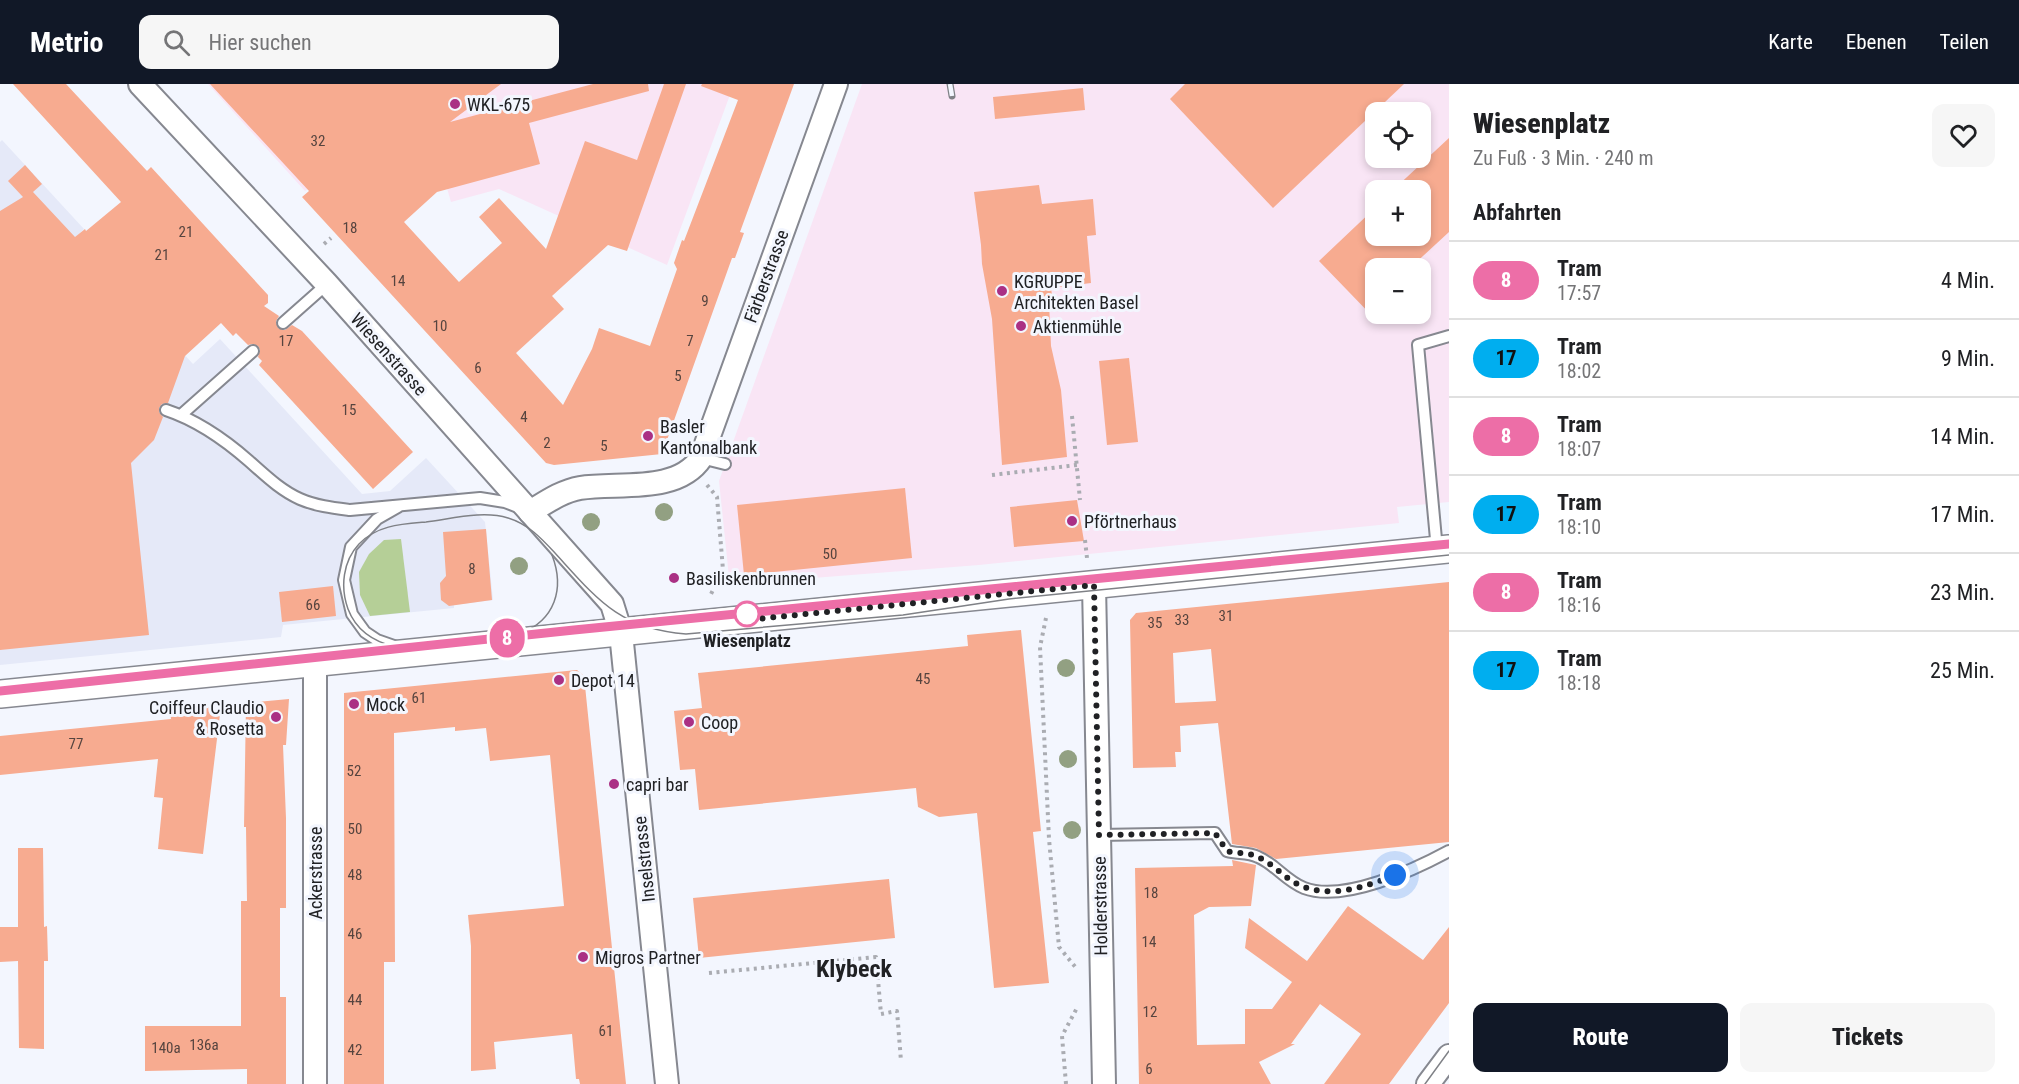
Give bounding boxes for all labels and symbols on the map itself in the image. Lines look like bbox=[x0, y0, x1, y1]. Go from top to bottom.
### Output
place label: WKL-675 bbox=[467, 94, 530, 115]
marker: WKL-675 bbox=[448, 97, 462, 111]
house number: 32 bbox=[311, 132, 325, 150]
house number: 18 bbox=[343, 219, 357, 237]
house number: 21 bbox=[179, 223, 193, 241]
street label: Färberstrasse bbox=[739, 227, 793, 325]
house number: 21 bbox=[155, 246, 169, 264]
place label: KGRUPPE Architekten Basel bbox=[1014, 271, 1139, 313]
house number: 14 bbox=[391, 272, 405, 290]
marker: KGRUPPE Architekten Basel bbox=[995, 284, 1009, 298]
house number: 9 bbox=[701, 292, 709, 310]
street label: Wiesenstrasse bbox=[346, 308, 432, 400]
place label: Aktienmühle bbox=[1033, 316, 1122, 337]
house number: 10 bbox=[433, 317, 447, 335]
marker: Aktienmühle bbox=[1014, 319, 1028, 333]
house number: 17 bbox=[279, 332, 293, 350]
house number: 7 bbox=[686, 332, 694, 350]
house number: 6 bbox=[474, 359, 482, 377]
house number: 5 bbox=[674, 367, 682, 385]
house number: 15 bbox=[342, 401, 356, 419]
house number: 4 bbox=[520, 408, 528, 426]
place label: Basler Kantonalbank bbox=[660, 416, 757, 458]
marker: Basler Kantonalbank bbox=[641, 429, 655, 443]
house number: 2 bbox=[543, 434, 551, 452]
house number: 5 bbox=[600, 437, 608, 455]
place label: Pförtnerhaus bbox=[1084, 511, 1177, 532]
marker: Pförtnerhaus bbox=[1065, 514, 1079, 528]
house number: 50 bbox=[823, 545, 837, 563]
house number: 8 bbox=[468, 560, 476, 578]
place label: Basiliskenbrunnen bbox=[686, 568, 816, 589]
marker: Basiliskenbrunnen bbox=[667, 571, 681, 585]
house number: 66 bbox=[306, 596, 320, 614]
marker: Wiesenplatz bbox=[734, 601, 760, 627]
house number: 31 bbox=[1219, 607, 1233, 625]
house number: 33 bbox=[1175, 611, 1189, 629]
house number: 35 bbox=[1148, 614, 1162, 632]
line badge: 8 bbox=[488, 618, 526, 658]
place label: Wiesenplatz bbox=[703, 630, 791, 651]
place label: Depot 14 bbox=[571, 670, 635, 691]
house number: 45 bbox=[916, 670, 930, 688]
marker: Depot 14 bbox=[552, 673, 566, 687]
house number: 61 bbox=[412, 689, 426, 707]
place label: Mock bbox=[366, 694, 405, 715]
place label: Coiffeur Claudio & Rosetta bbox=[149, 697, 264, 739]
marker: Mock bbox=[347, 697, 361, 711]
marker: Coiffeur Claudio & Rosetta bbox=[269, 710, 283, 724]
place label: Coop bbox=[701, 712, 738, 733]
marker: Coop bbox=[682, 715, 696, 729]
house number: 77 bbox=[69, 735, 83, 753]
house number: 52 bbox=[347, 762, 361, 780]
place label: capri bar bbox=[626, 774, 689, 795]
marker: capri bar bbox=[607, 777, 621, 791]
street label: Inselstrasse bbox=[629, 815, 659, 903]
house number: 50 bbox=[348, 820, 362, 838]
street label: Ackerstrasse bbox=[305, 827, 326, 919]
street label: Holderstrasse bbox=[1089, 856, 1111, 956]
your location bbox=[1380, 860, 1410, 890]
house number: 48 bbox=[348, 866, 362, 884]
house number: 18 bbox=[1144, 884, 1158, 902]
house number: 46 bbox=[348, 925, 362, 943]
house number: 14 bbox=[1142, 933, 1156, 951]
place label: Migros Partner bbox=[595, 947, 701, 968]
marker: Migros Partner bbox=[576, 950, 590, 964]
district label: Klybeck bbox=[816, 955, 892, 983]
house number: 44 bbox=[348, 991, 362, 1009]
house number: 12 bbox=[1143, 1003, 1157, 1021]
house number: 61 bbox=[599, 1022, 613, 1040]
house number: 136a bbox=[189, 1036, 219, 1054]
house number: 140a bbox=[151, 1039, 181, 1057]
house number: 42 bbox=[348, 1041, 362, 1059]
house number: 6 bbox=[1145, 1060, 1153, 1078]

